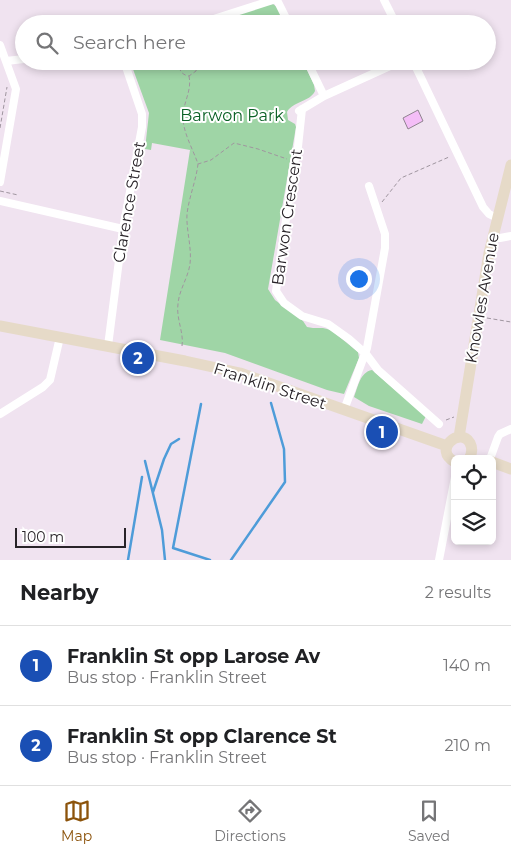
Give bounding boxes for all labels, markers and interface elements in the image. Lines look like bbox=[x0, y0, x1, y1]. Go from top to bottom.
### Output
search box bbox=[15, 15, 496, 70]
icon: search bbox=[33, 29, 61, 57]
text: Search here bbox=[73, 31, 186, 54]
park label: Barwon Park bbox=[180, 106, 284, 125]
street label: Clarence Street bbox=[109, 139, 149, 264]
street label: Barwon Crescent bbox=[268, 147, 306, 287]
street label: Knowles Avenue bbox=[461, 231, 503, 365]
your location bbox=[346, 266, 372, 292]
pin: 2 bbox=[122, 339, 154, 377]
street label: Franklin Street bbox=[211, 359, 329, 413]
pin: 1 bbox=[366, 413, 398, 451]
map controls bbox=[451, 455, 496, 545]
button: locate bbox=[451, 455, 496, 500]
button: layers bbox=[451, 500, 496, 545]
scale bar bbox=[15, 525, 126, 548]
text: 100 m bbox=[22, 528, 64, 546]
text: Nearby bbox=[20, 580, 99, 605]
text: 2 results bbox=[425, 583, 491, 602]
text: Franklin St opp Larose Av bbox=[67, 645, 320, 668]
text: 1 bbox=[33, 656, 39, 675]
text: 140 m bbox=[443, 656, 491, 675]
text: Bus stop · Franklin Street bbox=[67, 668, 267, 687]
text: Franklin St opp Clarence St bbox=[67, 725, 337, 748]
text: 2 bbox=[31, 736, 41, 755]
text: 210 m bbox=[444, 736, 491, 755]
text: Bus stop · Franklin Street bbox=[67, 748, 267, 767]
tab: Map bbox=[61, 797, 92, 845]
tab: Directions bbox=[214, 797, 286, 845]
tab: Saved bbox=[408, 797, 450, 845]

